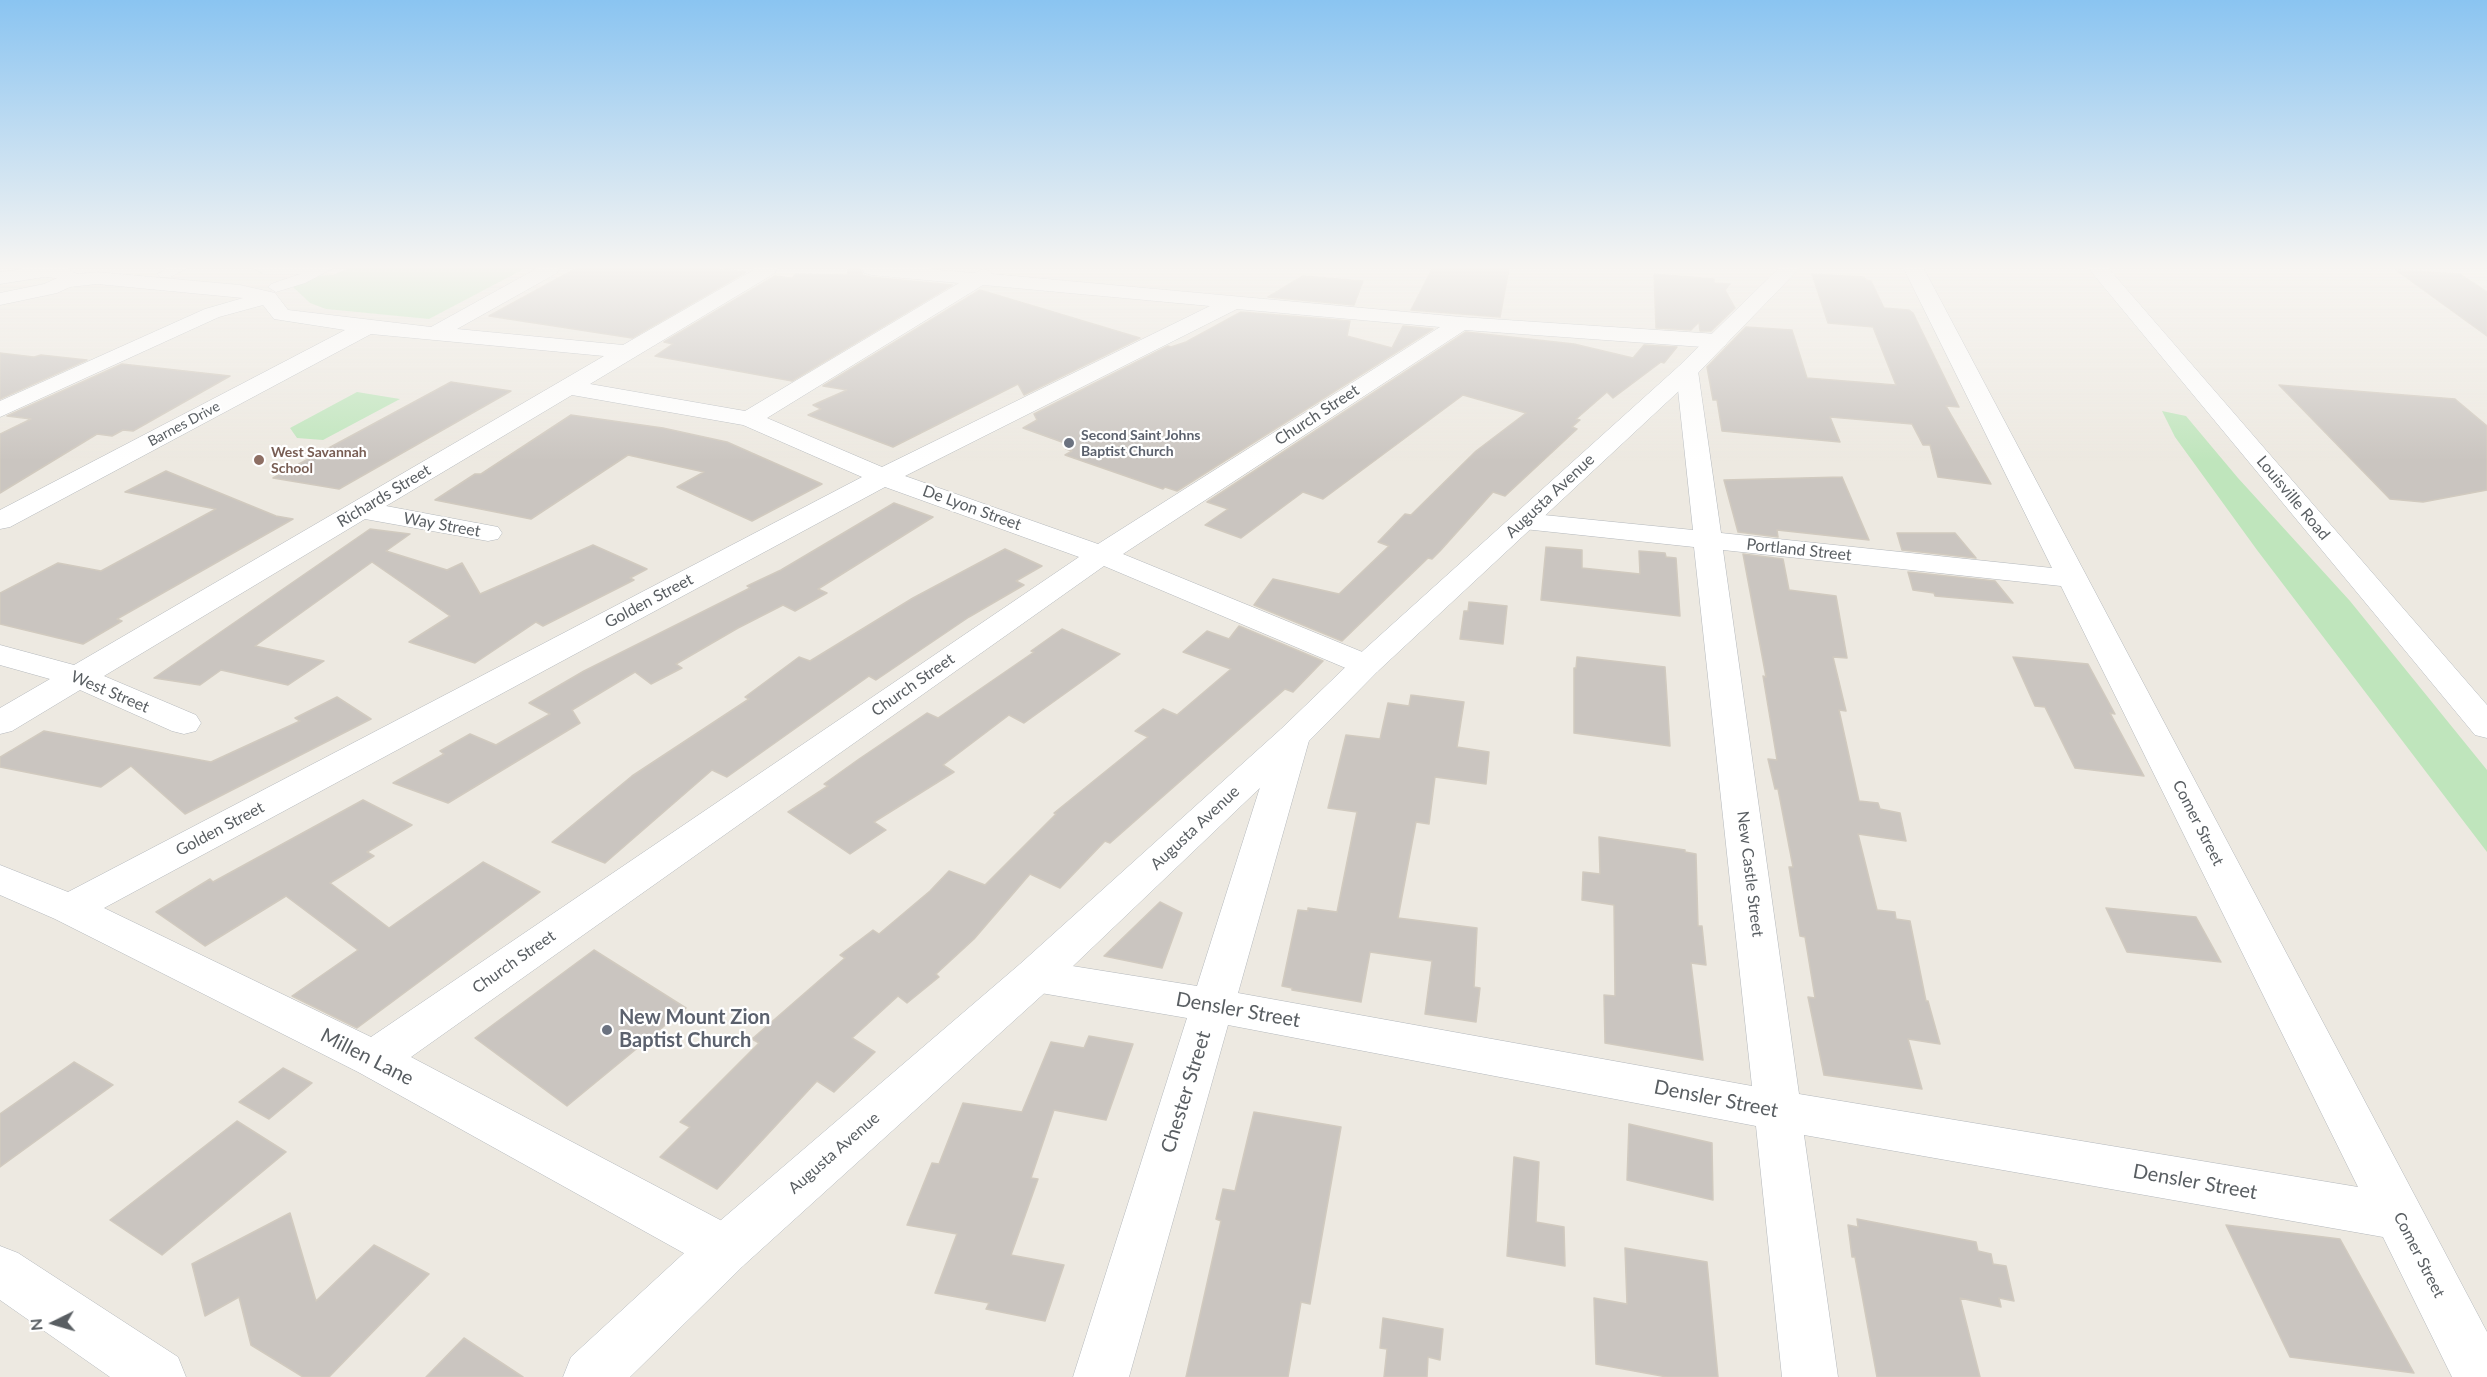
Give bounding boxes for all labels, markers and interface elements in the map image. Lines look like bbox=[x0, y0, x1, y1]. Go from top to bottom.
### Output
street label: Church Street bbox=[1271, 381, 1363, 449]
street label: Barnes Drive bbox=[145, 398, 223, 450]
place label: Second Saint Johns Baptist Church bbox=[1081, 427, 1200, 460]
marker: Second Saint Johns Baptist Church bbox=[1062, 436, 1076, 450]
place label: West Savannah School bbox=[271, 444, 367, 476]
street label: Augusta Avenue bbox=[1502, 450, 1598, 542]
street label: Louisville Road bbox=[2252, 452, 2334, 544]
marker: West Savannah School bbox=[252, 453, 266, 467]
street label: Richards Street bbox=[334, 461, 434, 531]
street label: De Lyon Street bbox=[920, 481, 1024, 535]
street label: Way Street bbox=[402, 509, 482, 541]
street label: Portland Street bbox=[1745, 535, 1853, 565]
street label: Golden Street bbox=[602, 570, 696, 632]
street label: Church Street bbox=[868, 649, 958, 721]
street label: West Street bbox=[68, 667, 152, 717]
street label: Comer Street bbox=[2168, 777, 2228, 869]
street label: Augusta Avenue bbox=[1147, 782, 1243, 874]
street label: Golden Street bbox=[173, 798, 267, 860]
street label: New Castle Street bbox=[1733, 810, 1767, 938]
street label: Church Street bbox=[469, 926, 559, 998]
street label: Densler Street bbox=[1174, 987, 1302, 1033]
place label: New Mount Zion Baptist Church bbox=[619, 1006, 770, 1053]
street label: Millen Lane bbox=[316, 1023, 418, 1091]
marker: New Mount Zion Baptist Church bbox=[600, 1023, 614, 1037]
street label: Chester Street bbox=[1156, 1028, 1216, 1156]
street label: Densler Street bbox=[1652, 1075, 1780, 1123]
street label: Augusta Avenue bbox=[785, 1108, 883, 1198]
street label: Densler Street bbox=[2131, 1159, 2259, 1205]
street label: Comer Street bbox=[2389, 1209, 2449, 1301]
north arrow bbox=[24, 1293, 84, 1353]
text: N bbox=[26, 1318, 46, 1332]

